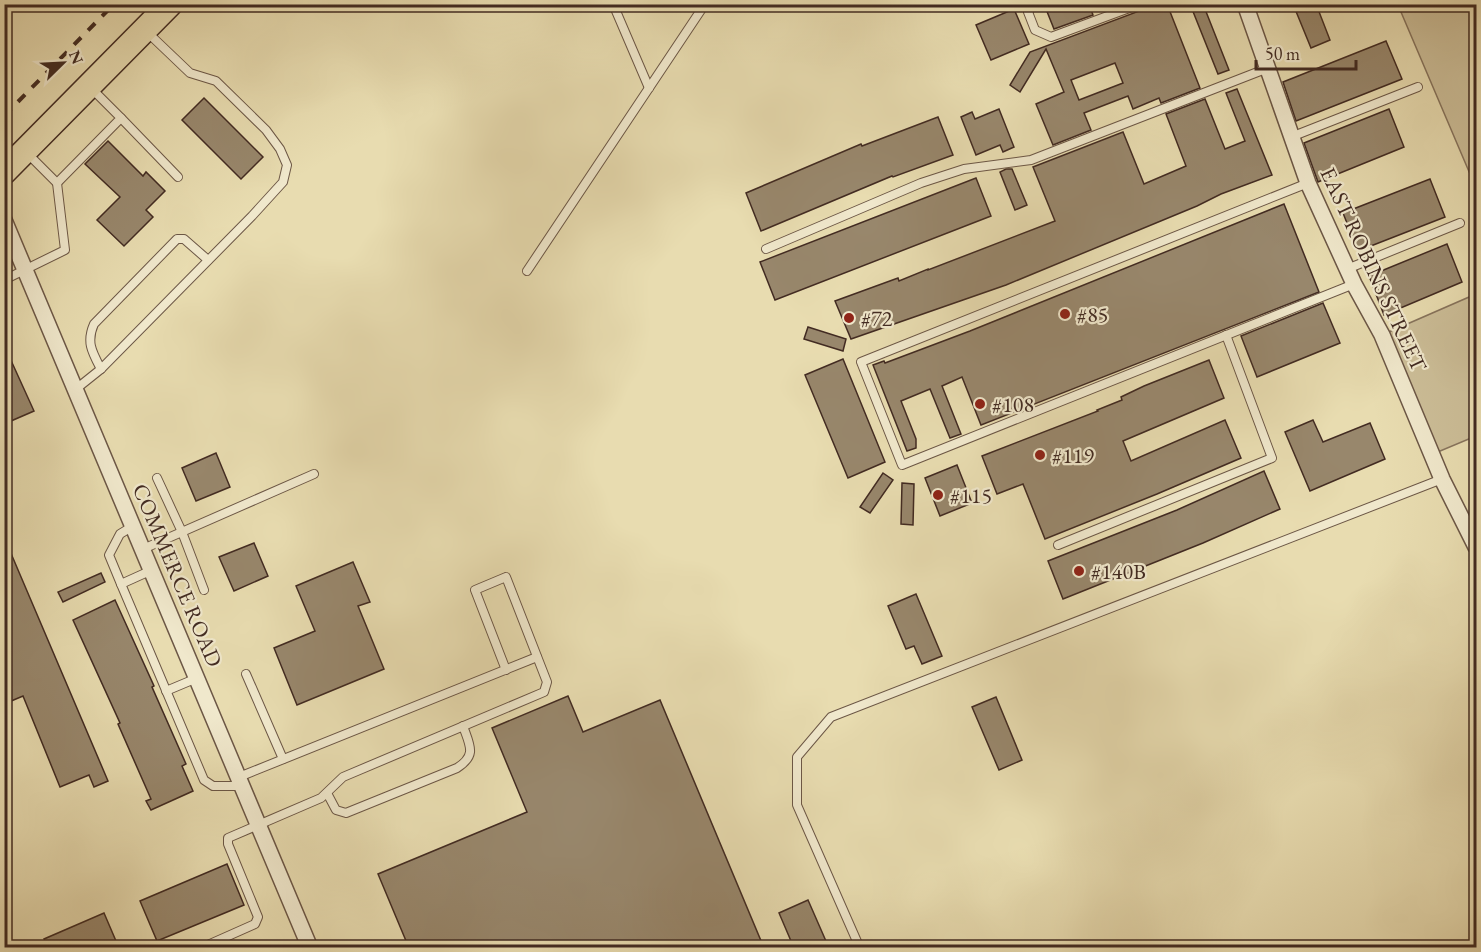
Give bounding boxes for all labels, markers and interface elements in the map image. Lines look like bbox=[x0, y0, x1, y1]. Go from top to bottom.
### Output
north arrow bbox=[33, 33, 93, 93]
scale bar bbox=[1256, 33, 1356, 71]
text: 50 m bbox=[1265, 42, 1300, 65]
text: N bbox=[64, 47, 88, 67]
street label: EAST ROBINS STREET bbox=[1313, 162, 1434, 376]
place label: #85 bbox=[1077, 300, 1108, 329]
place label: #72 bbox=[861, 304, 893, 333]
marker: #85 bbox=[1058, 307, 1072, 321]
marker: #72 bbox=[842, 311, 856, 325]
place label: #108 bbox=[992, 390, 1034, 419]
marker: #108 bbox=[973, 397, 987, 411]
place label: #119 bbox=[1052, 441, 1094, 470]
marker: #119 bbox=[1033, 448, 1047, 462]
street label: COMMERCE ROAD bbox=[126, 479, 229, 671]
place label: #115 bbox=[950, 481, 992, 510]
marker: #115 bbox=[931, 488, 945, 502]
place label: #140B bbox=[1091, 557, 1146, 586]
marker: #140B bbox=[1072, 564, 1086, 578]

